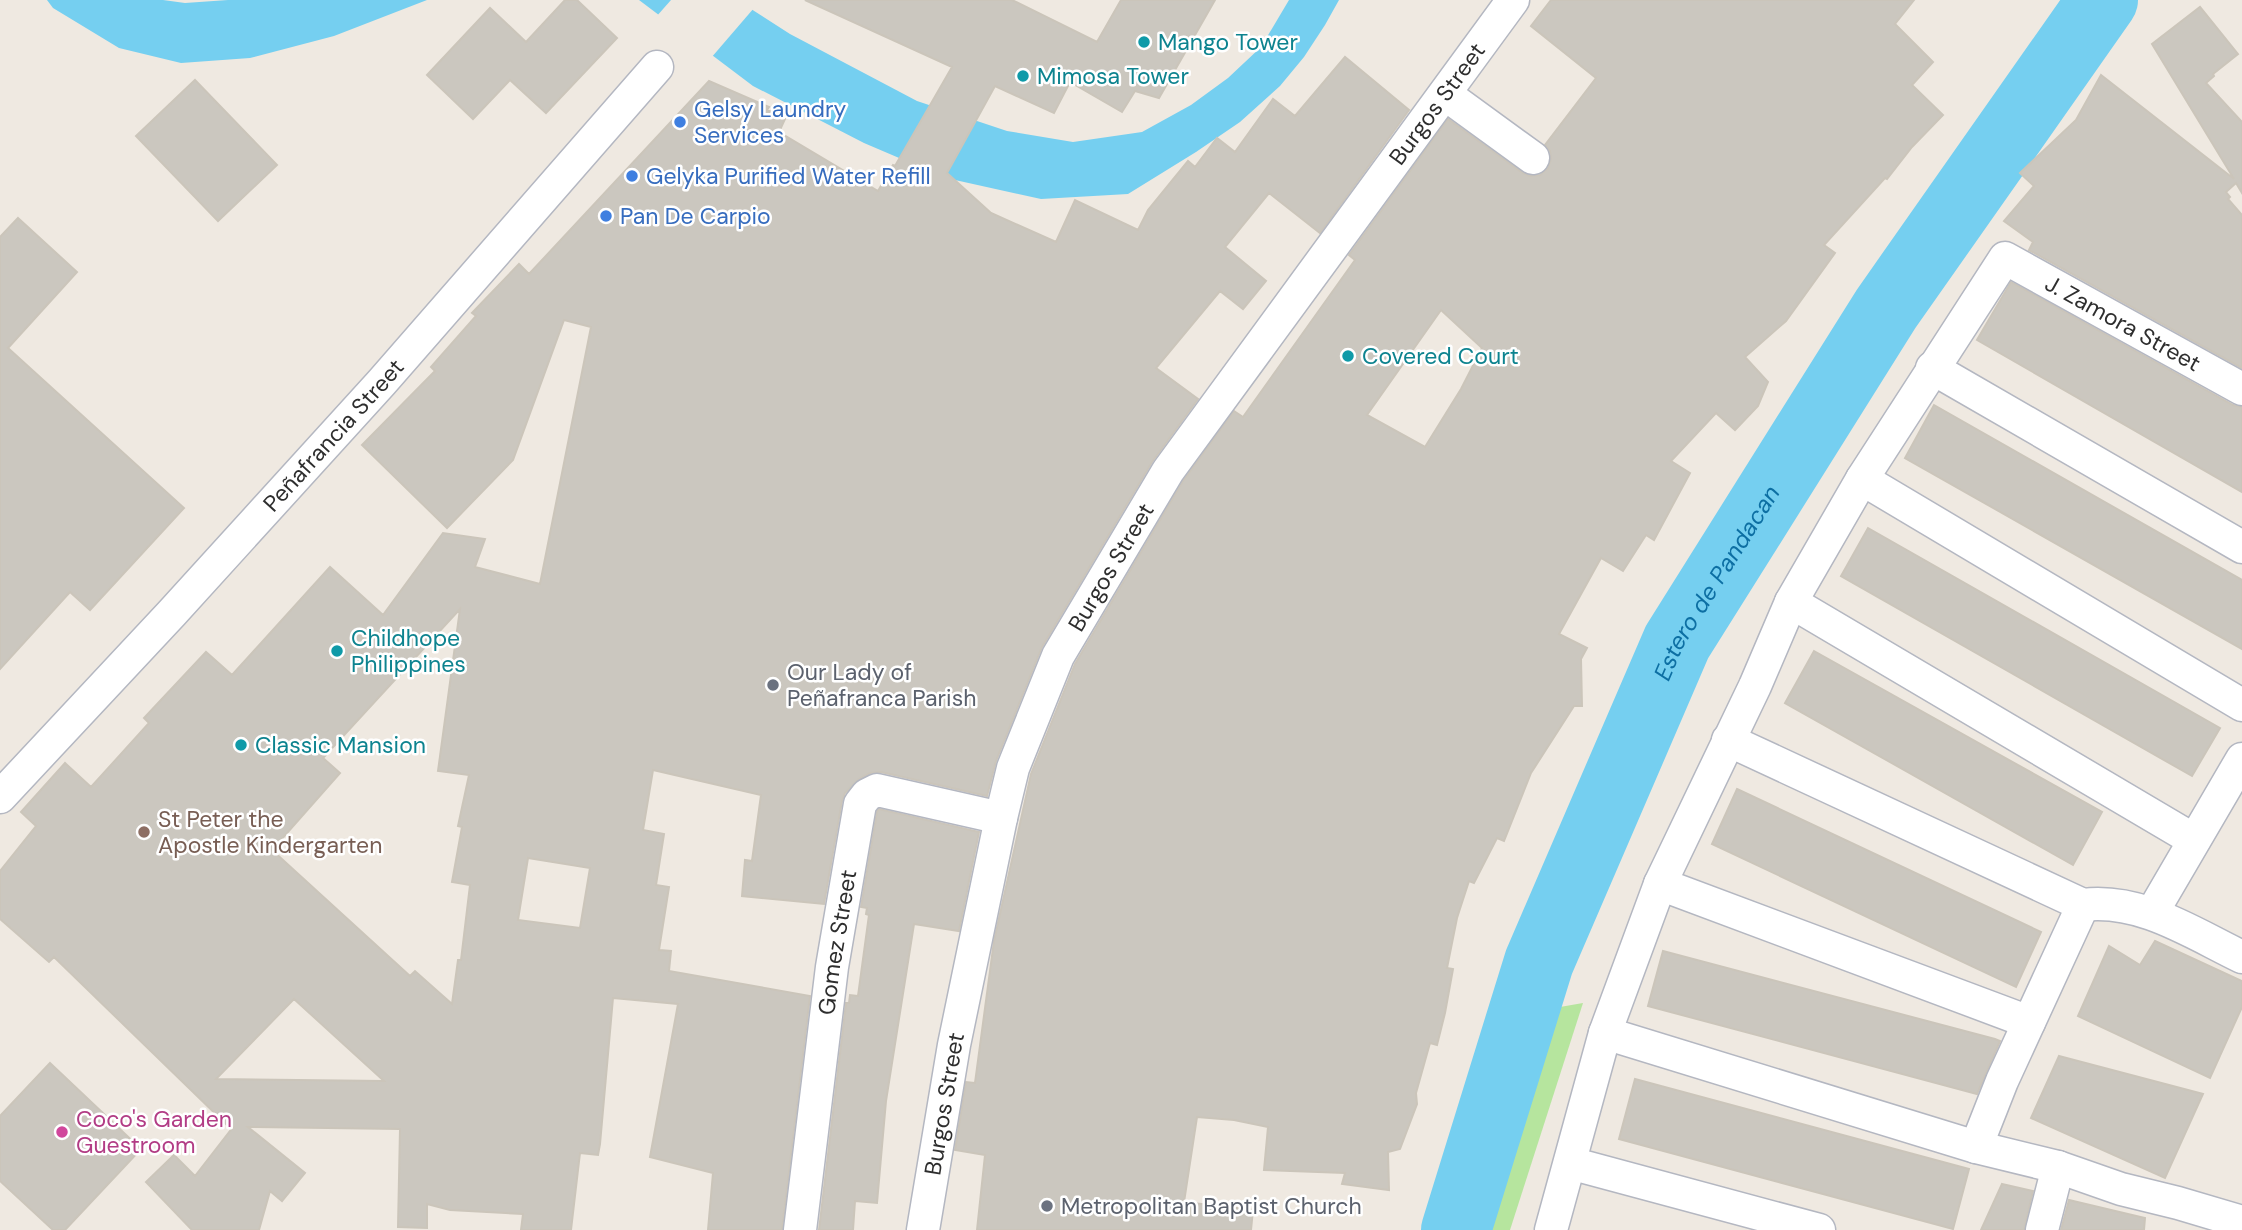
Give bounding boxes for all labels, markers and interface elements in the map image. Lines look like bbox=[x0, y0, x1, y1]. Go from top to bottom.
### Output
place label: Mango Tower bbox=[1158, 27, 1298, 57]
marker: Mango Tower bbox=[1136, 34, 1152, 50]
street label: Burgos Street bbox=[1382, 37, 1492, 171]
place label: Mimosa Tower bbox=[1037, 61, 1189, 91]
marker: Mimosa Tower bbox=[1015, 68, 1031, 84]
place label: Gelsy Laundry Services bbox=[694, 94, 847, 150]
marker: Gelsy Laundry Services bbox=[672, 114, 688, 130]
place label: Gelyka Purified Water Refill bbox=[646, 161, 931, 191]
marker: Gelyka Purified Water Refill bbox=[624, 168, 640, 184]
place label: Pan De Carpio bbox=[620, 201, 771, 231]
marker: Pan De Carpio bbox=[598, 208, 614, 224]
street label: J. Zamora Street bbox=[2040, 268, 2206, 378]
place label: Covered Court bbox=[1362, 341, 1519, 371]
marker: Covered Court bbox=[1340, 348, 1356, 364]
street label: Peñafrancia Street bbox=[256, 353, 410, 518]
water label: Estero de Pandacan bbox=[1646, 479, 1787, 685]
street label: Burgos Street bbox=[1061, 497, 1161, 637]
place label: Childhope Philippines bbox=[351, 623, 466, 679]
marker: Childhope Philippines bbox=[329, 643, 345, 659]
place label: Our Lady of Peñafranca Parish bbox=[787, 657, 976, 713]
marker: Our Lady of Peñafranca Parish bbox=[765, 677, 781, 693]
place label: Classic Mansion bbox=[255, 730, 426, 760]
marker: Classic Mansion bbox=[233, 737, 249, 753]
place label: St Peter the Apostle Kindergarten bbox=[158, 804, 382, 860]
marker: St Peter the Apostle Kindergarten bbox=[136, 824, 152, 840]
street label: Gomez Street bbox=[811, 868, 863, 1017]
street label: Burgos Street bbox=[917, 1030, 971, 1177]
place label: Coco's Garden Guestroom bbox=[76, 1104, 232, 1160]
marker: Coco's Garden Guestroom bbox=[54, 1124, 70, 1140]
place label: Metropolitan Baptist Church bbox=[1061, 1191, 1362, 1221]
marker: Metropolitan Baptist Church bbox=[1039, 1198, 1055, 1214]

